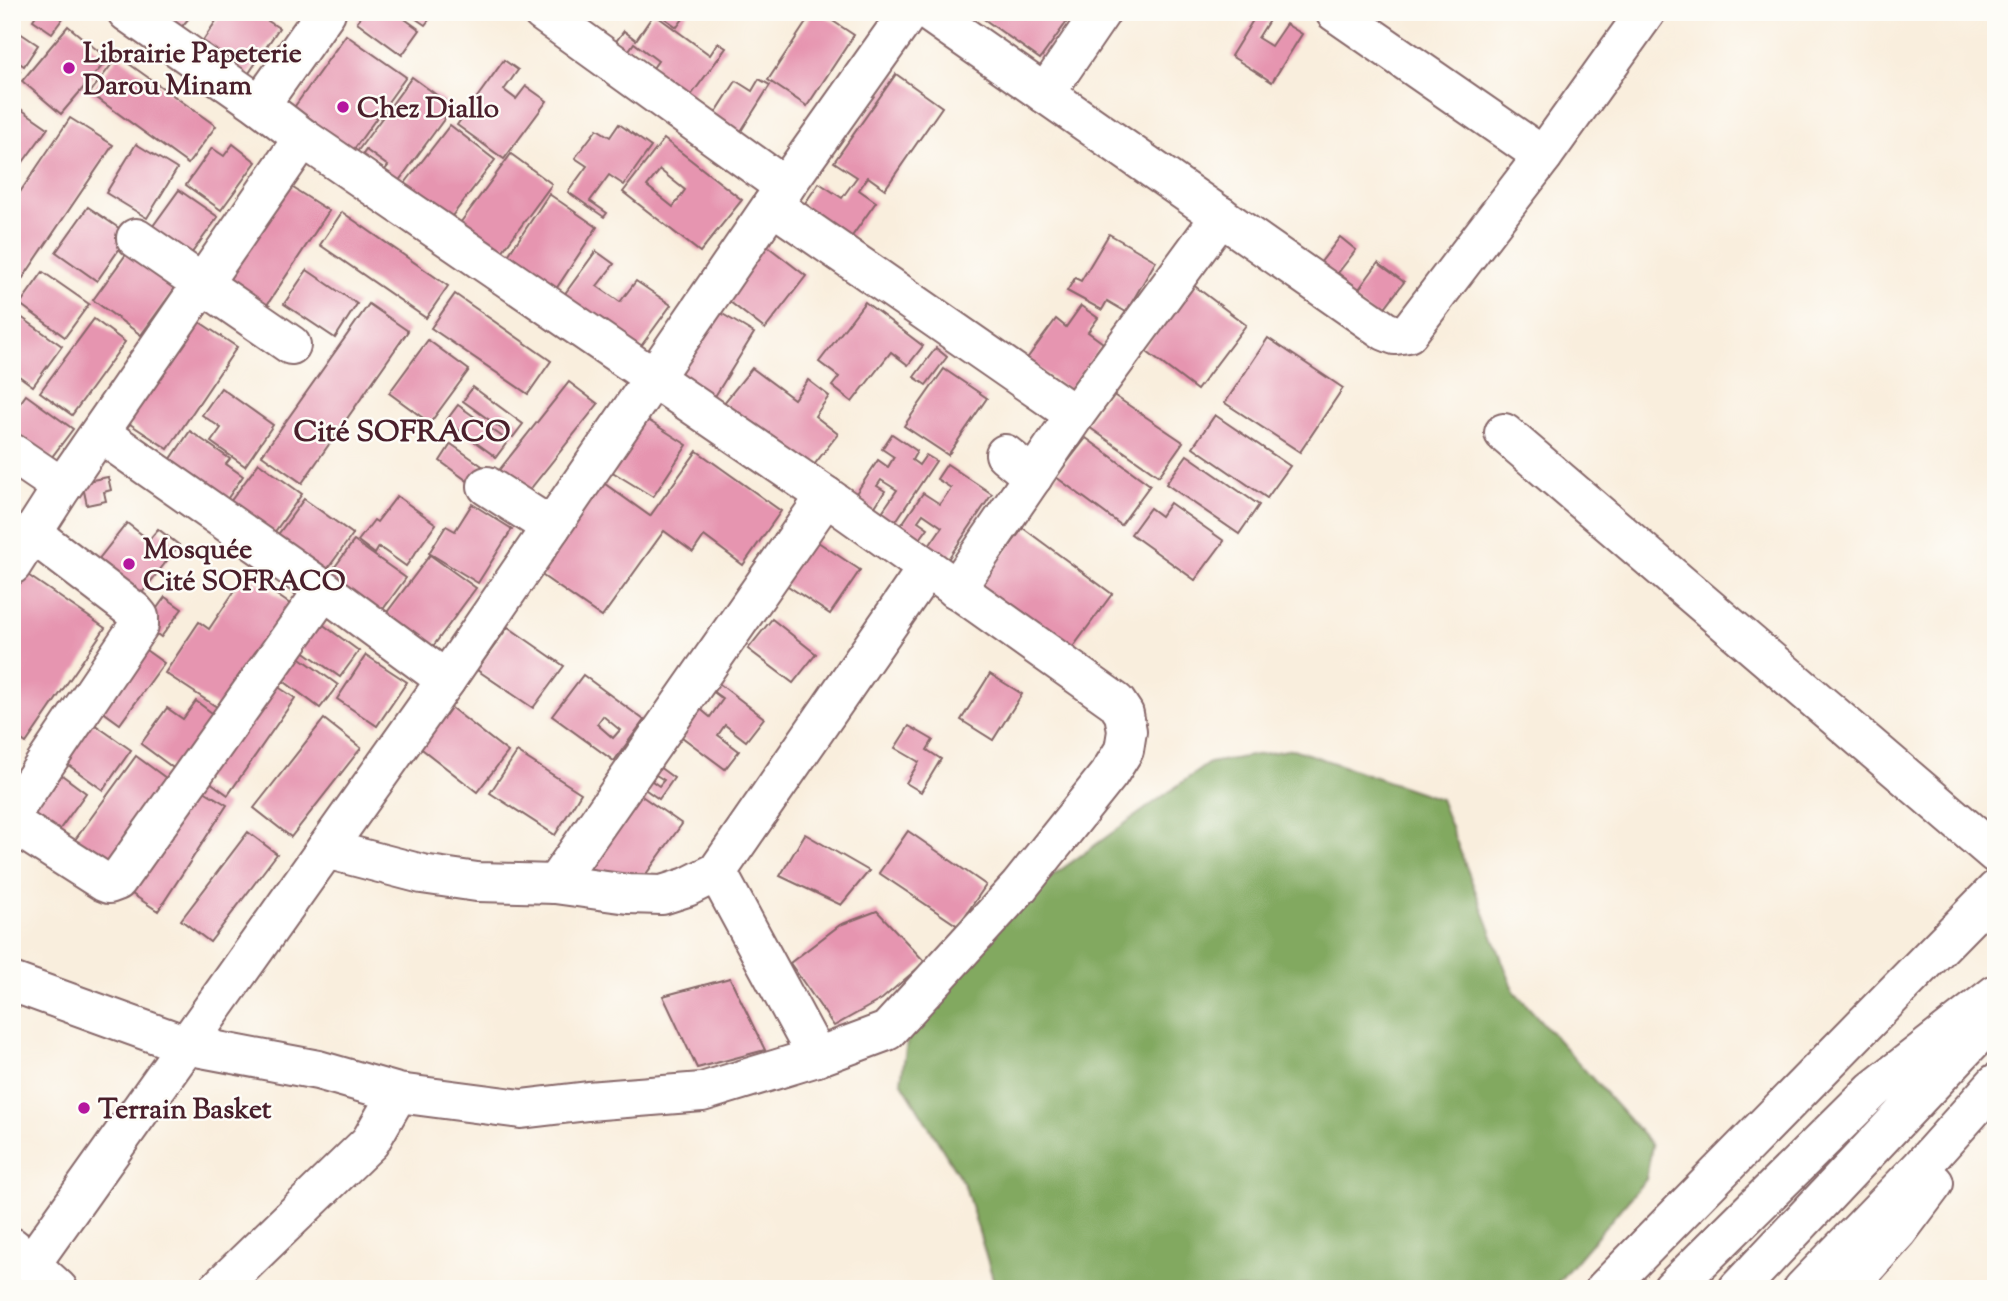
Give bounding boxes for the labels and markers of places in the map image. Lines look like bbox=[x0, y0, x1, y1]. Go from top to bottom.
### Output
place label: Librairie Papeterie Darou Minam bbox=[83, 35, 302, 107]
marker: Librairie Papeterie Darou Minam bbox=[61, 60, 77, 76]
place label: Chez Diallo bbox=[357, 90, 499, 130]
marker: Chez Diallo bbox=[335, 99, 351, 115]
place label: Mosquée Cité SOFRACO bbox=[143, 531, 346, 603]
marker: Mosquée Cité SOFRACO bbox=[121, 556, 137, 572]
place label: Terrain Basket bbox=[98, 1091, 272, 1131]
marker: Terrain Basket bbox=[76, 1100, 92, 1116]

